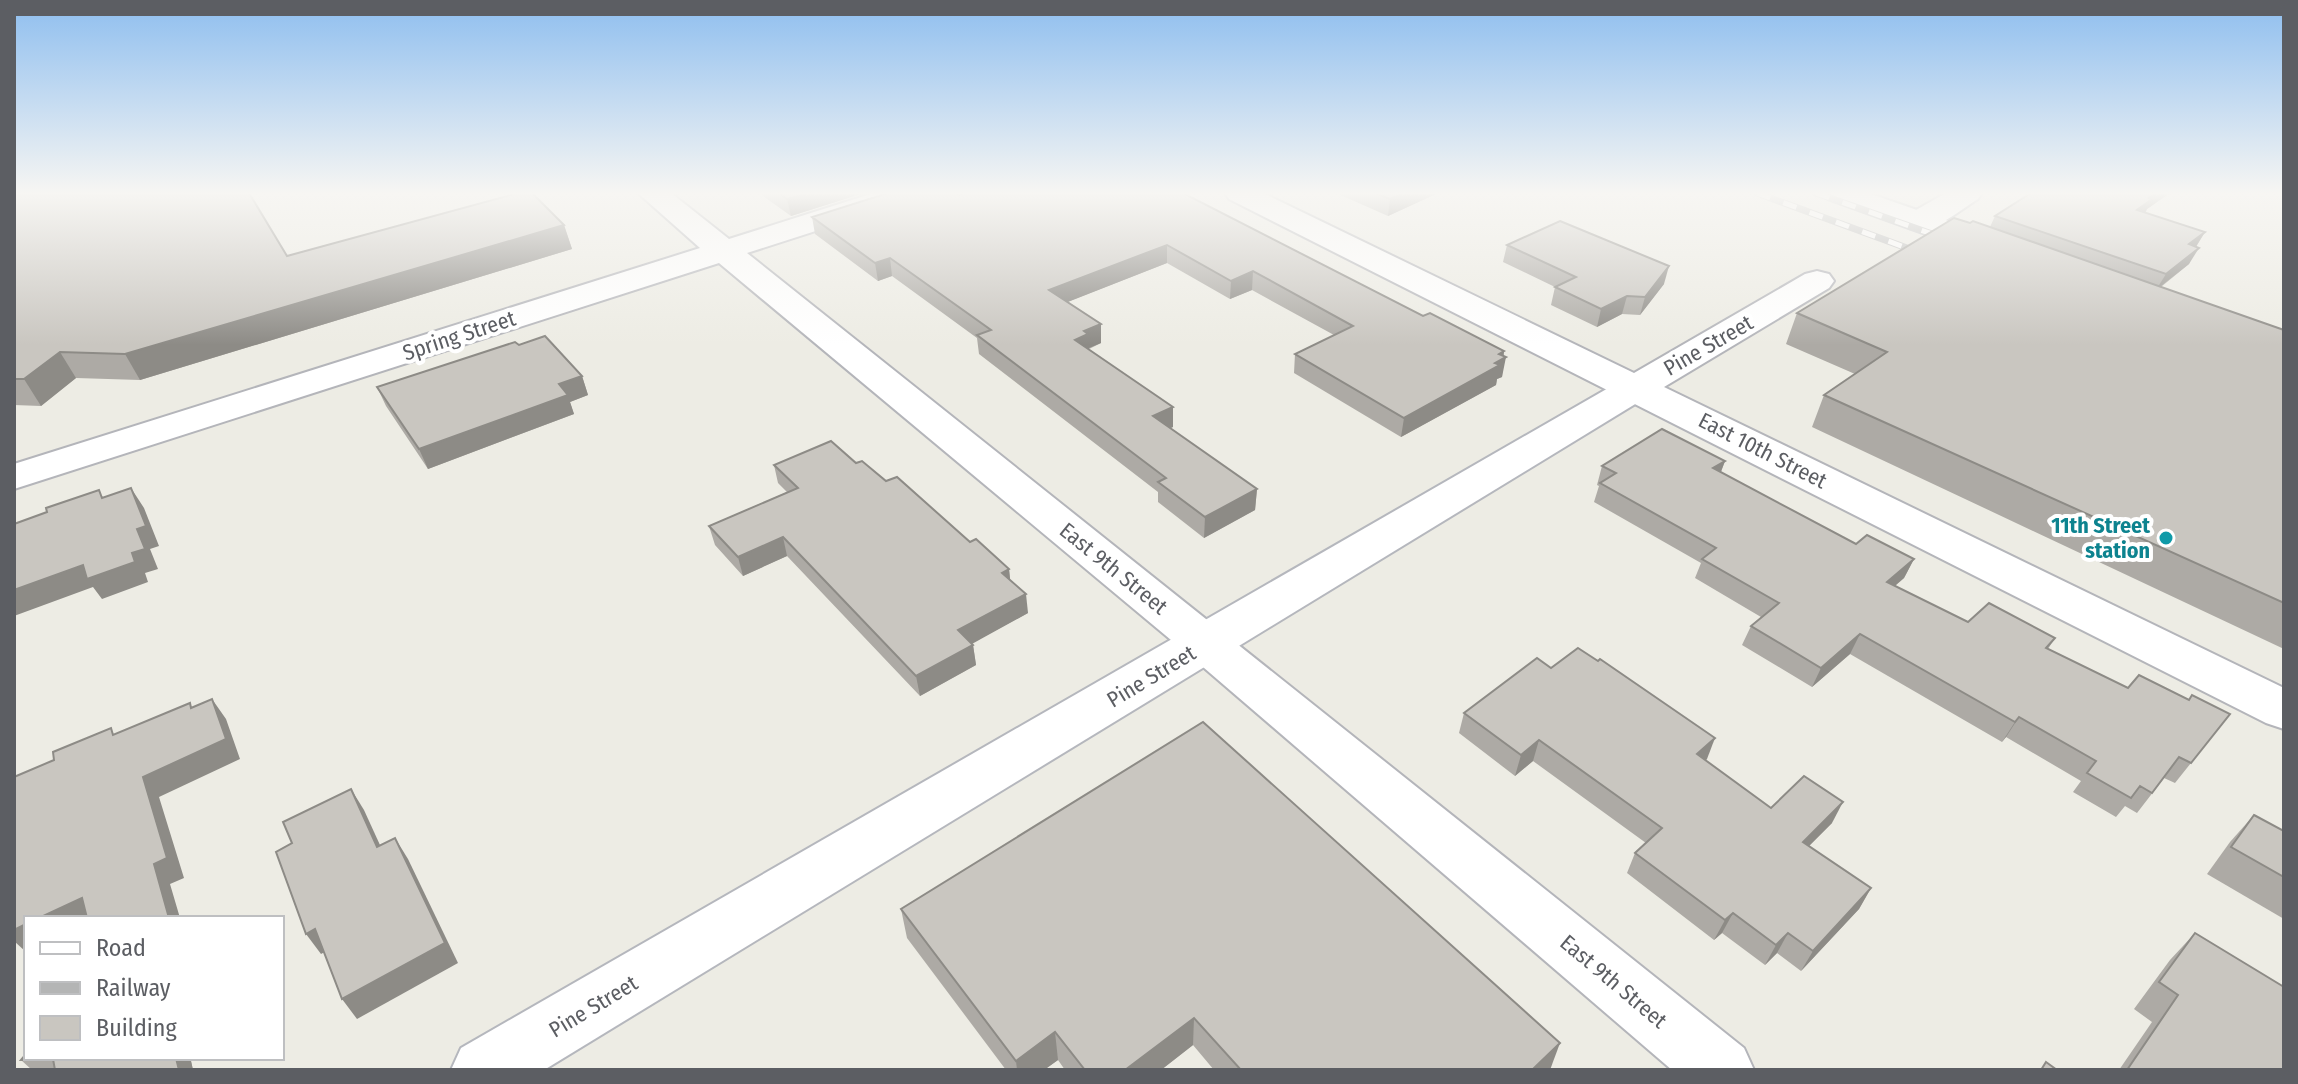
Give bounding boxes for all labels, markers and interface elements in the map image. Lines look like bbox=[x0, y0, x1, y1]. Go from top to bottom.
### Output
street label: Spring Street bbox=[399, 304, 520, 366]
street label: Pine Street bbox=[1659, 309, 1758, 382]
street label: East 10th Street bbox=[1694, 407, 1832, 495]
place label: 11th Street station bbox=[2051, 512, 2150, 564]
street label: East 9th Street bbox=[1054, 517, 1174, 621]
marker: 11th Street station bbox=[2157, 529, 2175, 547]
street label: Pine Street bbox=[1102, 639, 1201, 713]
legend bbox=[24, 916, 284, 1060]
street label: East 9th Street bbox=[1555, 929, 1673, 1034]
text: Road bbox=[96, 934, 146, 962]
street label: Pine Street bbox=[544, 969, 643, 1043]
text: Railway bbox=[96, 974, 171, 1002]
text: Building bbox=[96, 1014, 178, 1042]

